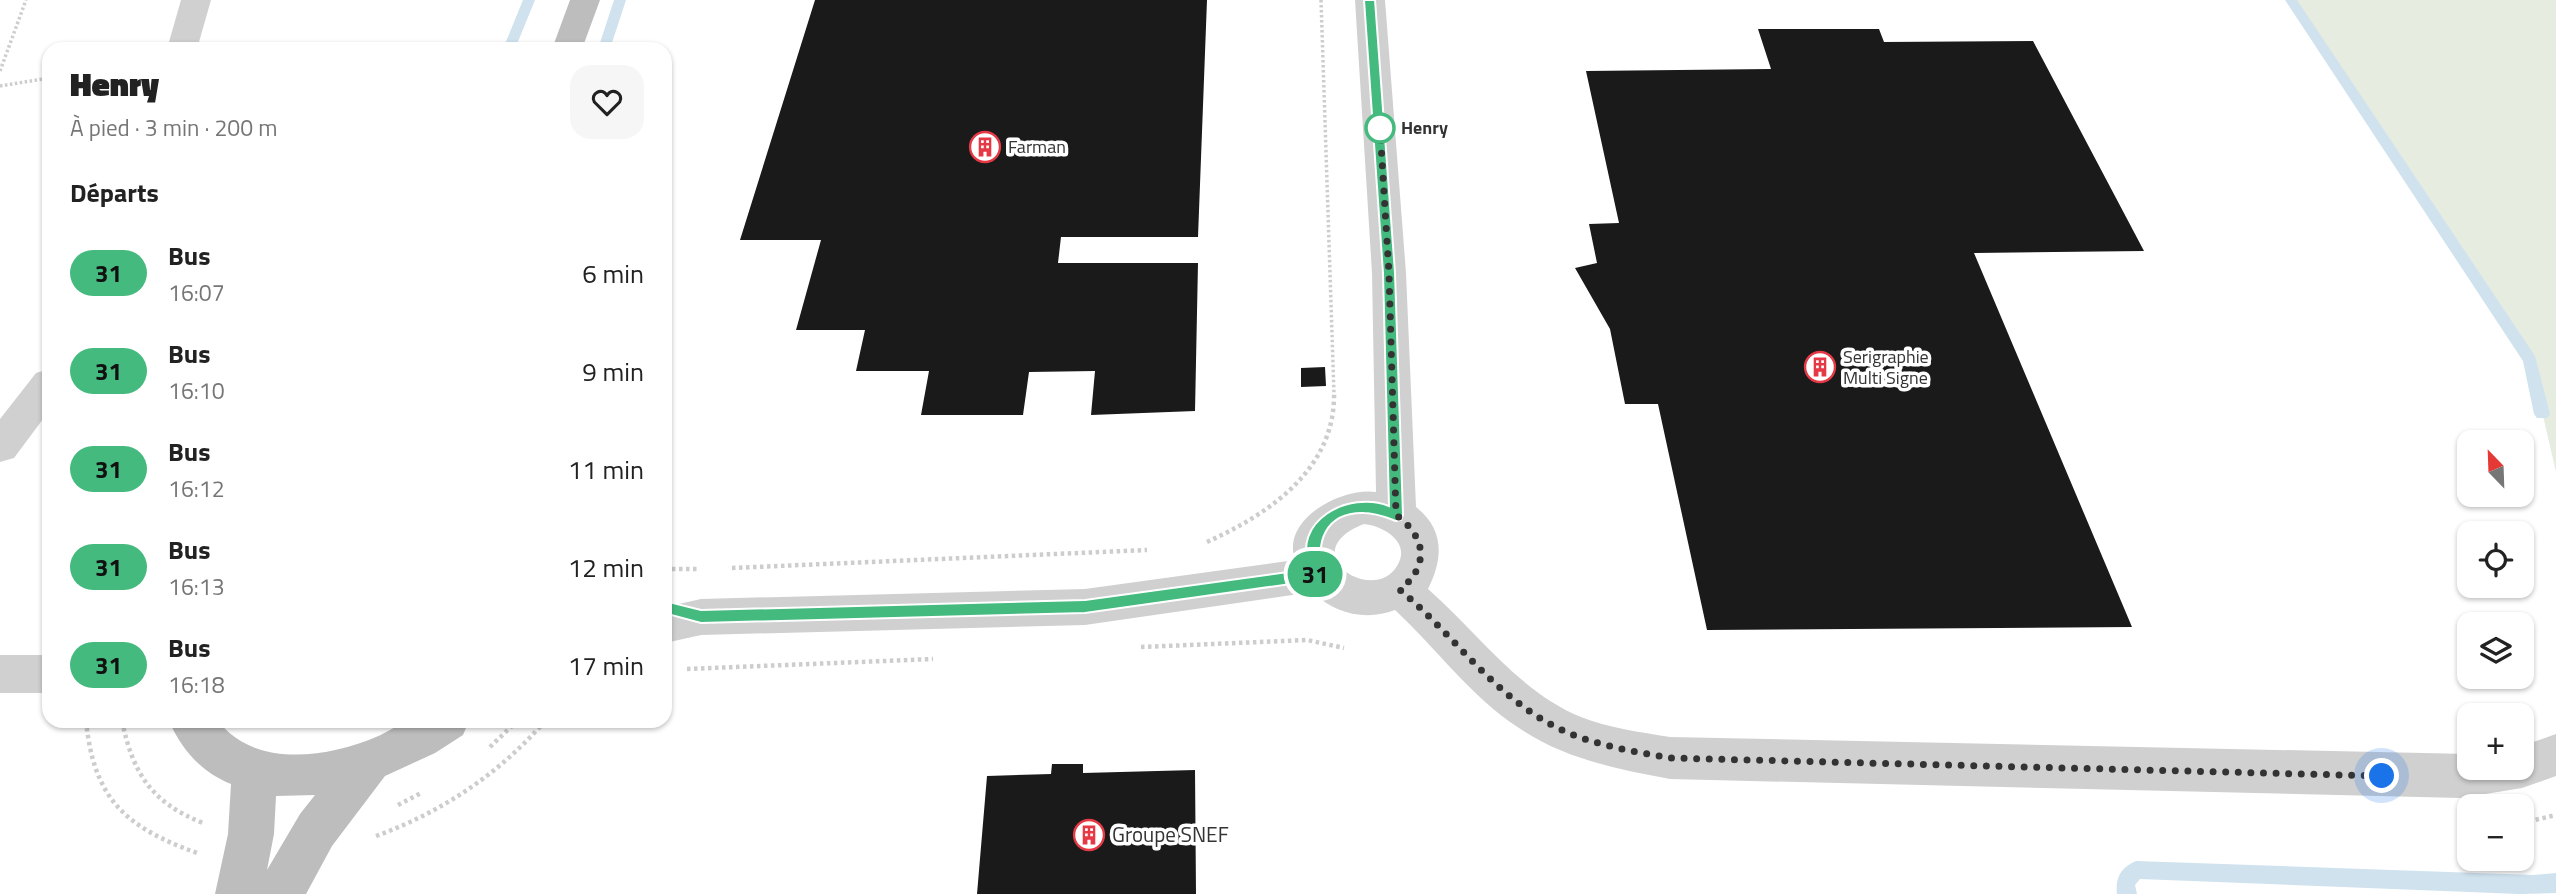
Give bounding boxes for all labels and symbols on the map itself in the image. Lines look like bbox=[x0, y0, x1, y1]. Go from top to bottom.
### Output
marker: Henry bbox=[1365, 113, 1395, 143]
place label: Henry bbox=[1401, 114, 1448, 141]
building icon: Farman bbox=[968, 130, 1002, 164]
place label: Farman bbox=[1008, 133, 1066, 160]
place label: Serigraphie Multi Signe bbox=[1843, 343, 1929, 391]
building icon: Serigraphie Multi Signe bbox=[1803, 350, 1837, 384]
north arrow bbox=[2457, 430, 2534, 508]
line badge: 31 bbox=[1284, 551, 1346, 597]
your location bbox=[2364, 758, 2399, 793]
building icon: Groupe SNEF bbox=[1072, 818, 1106, 852]
place label: Groupe SNEF bbox=[1112, 818, 1229, 850]

